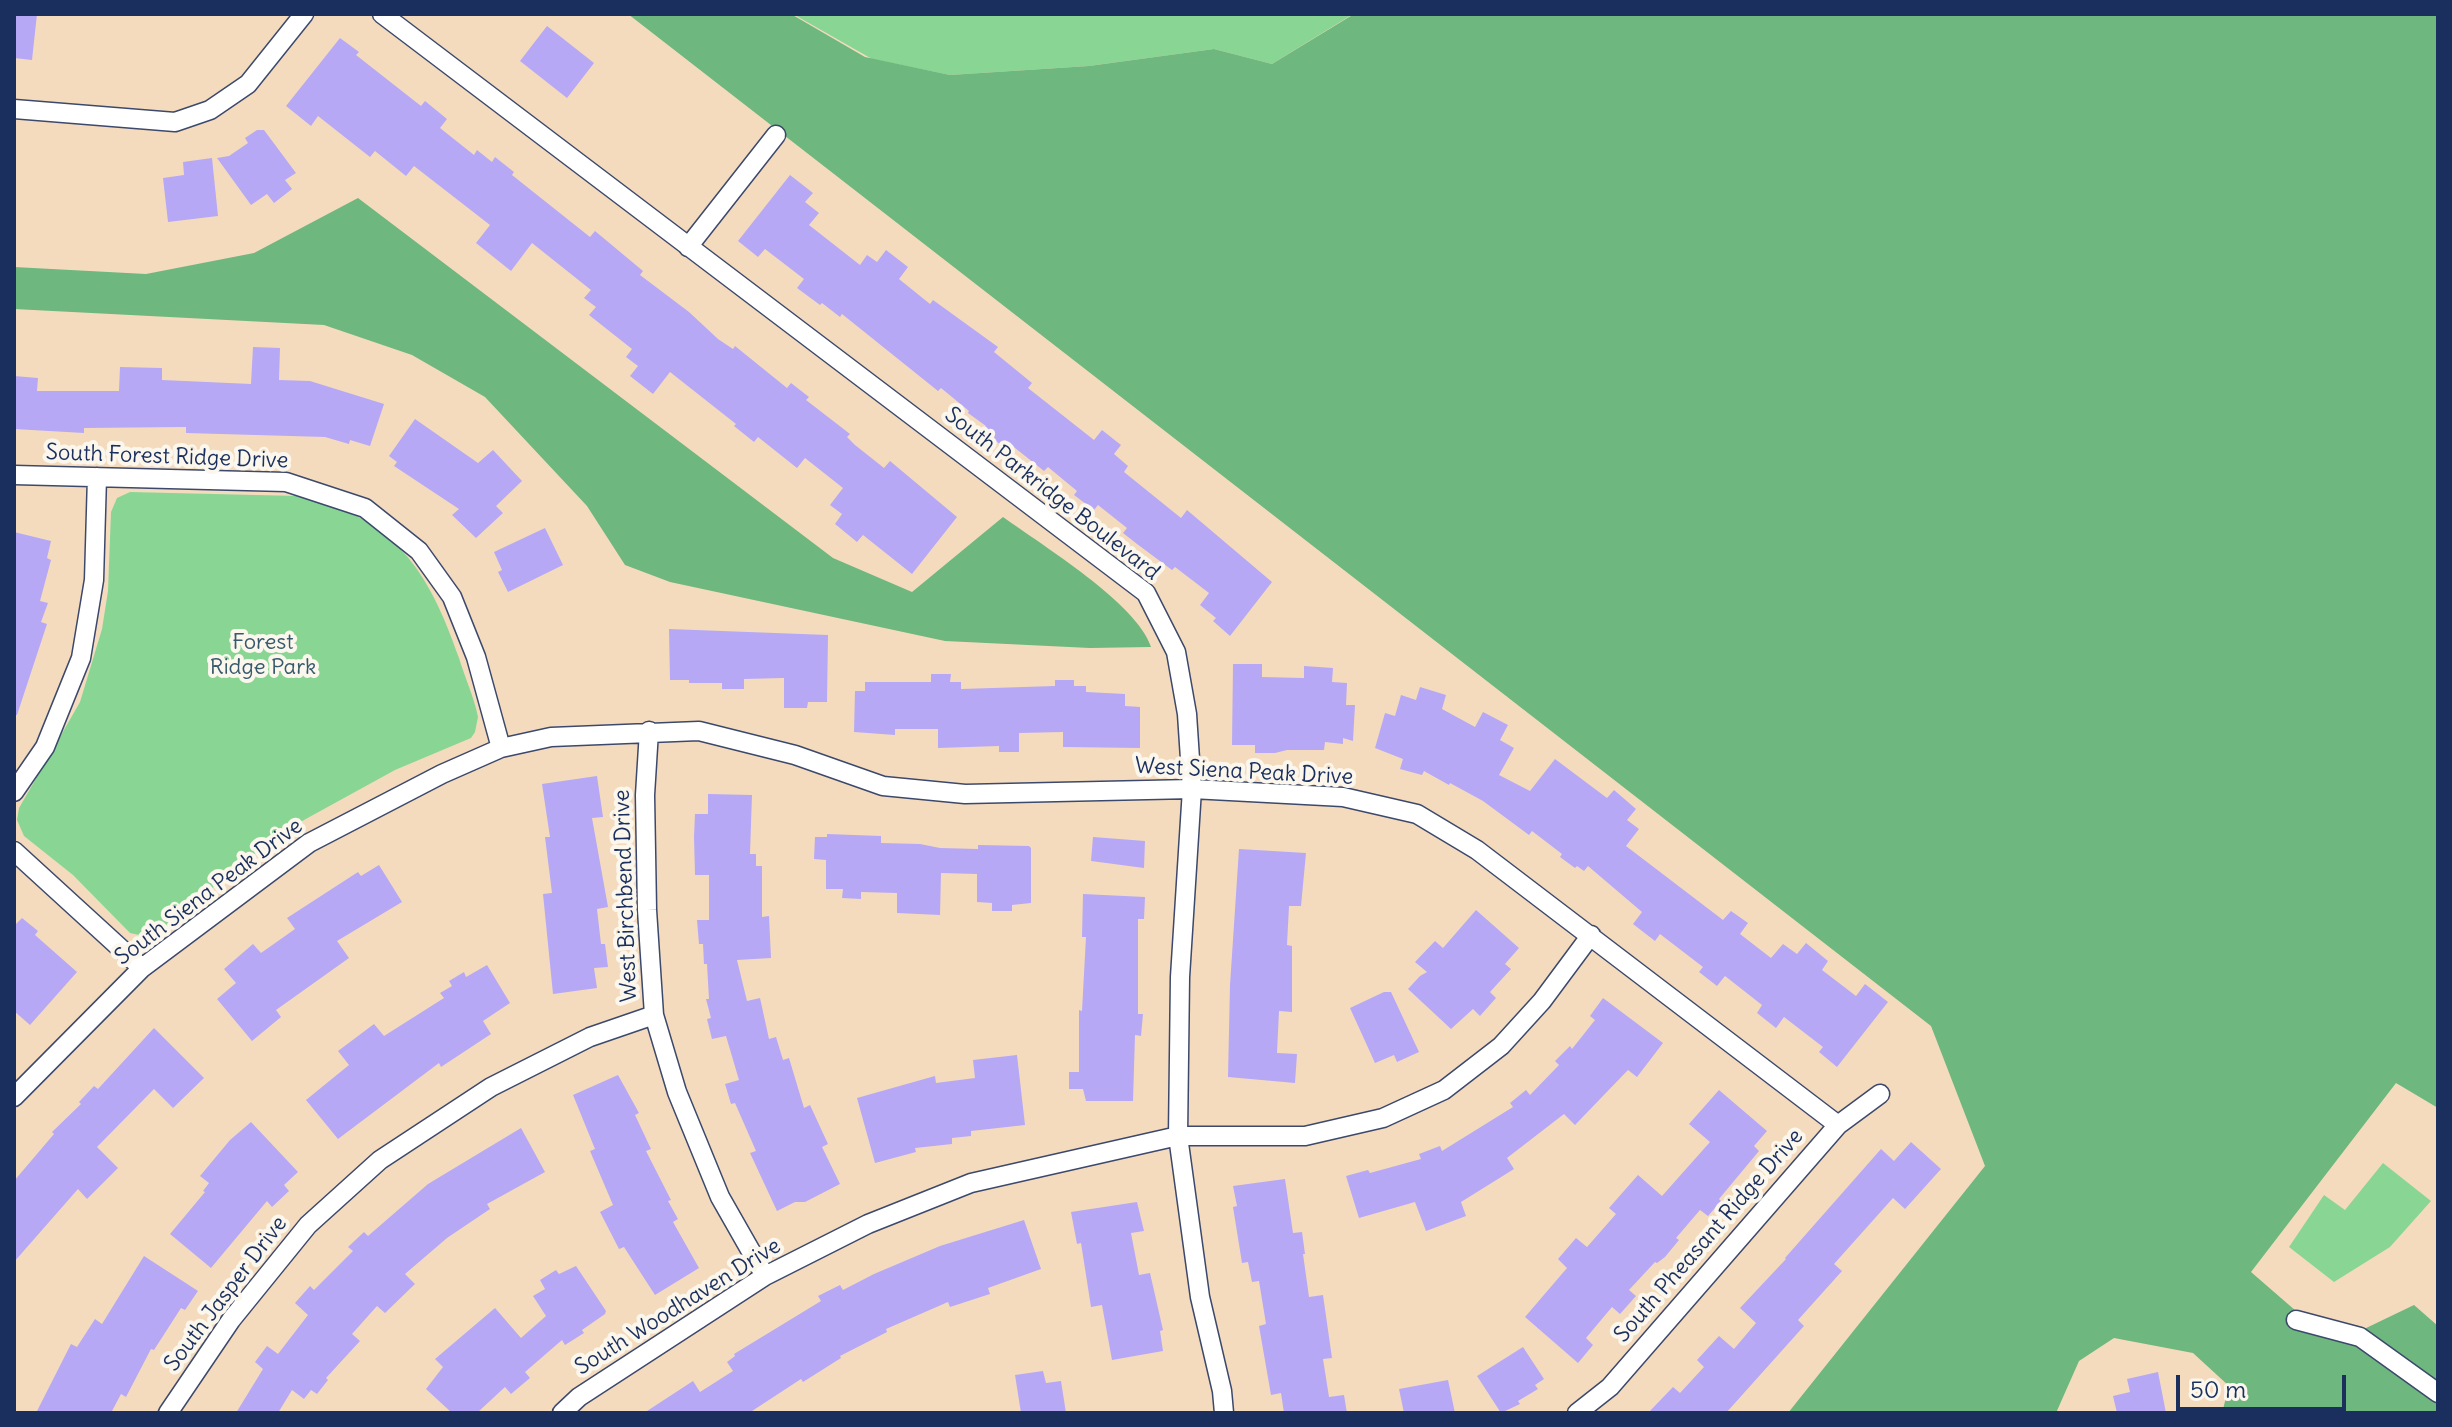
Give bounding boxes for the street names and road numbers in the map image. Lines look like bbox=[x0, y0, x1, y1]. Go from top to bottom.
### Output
street label: South Parkridge Boulevard bbox=[939, 402, 1165, 586]
street label: South Forest Ridge Drive bbox=[45, 440, 289, 474]
street label: West Siena Peak Drive bbox=[1134, 753, 1354, 791]
street label: West Birchbend Drive bbox=[609, 789, 643, 1003]
street label: South Siena Peak Drive bbox=[110, 813, 308, 971]
street label: South Pheasant Ridge Drive bbox=[1609, 1124, 1809, 1348]
street label: South Jasper Drive bbox=[159, 1211, 293, 1377]
street label: South Woodhaven Drive bbox=[570, 1233, 786, 1381]

